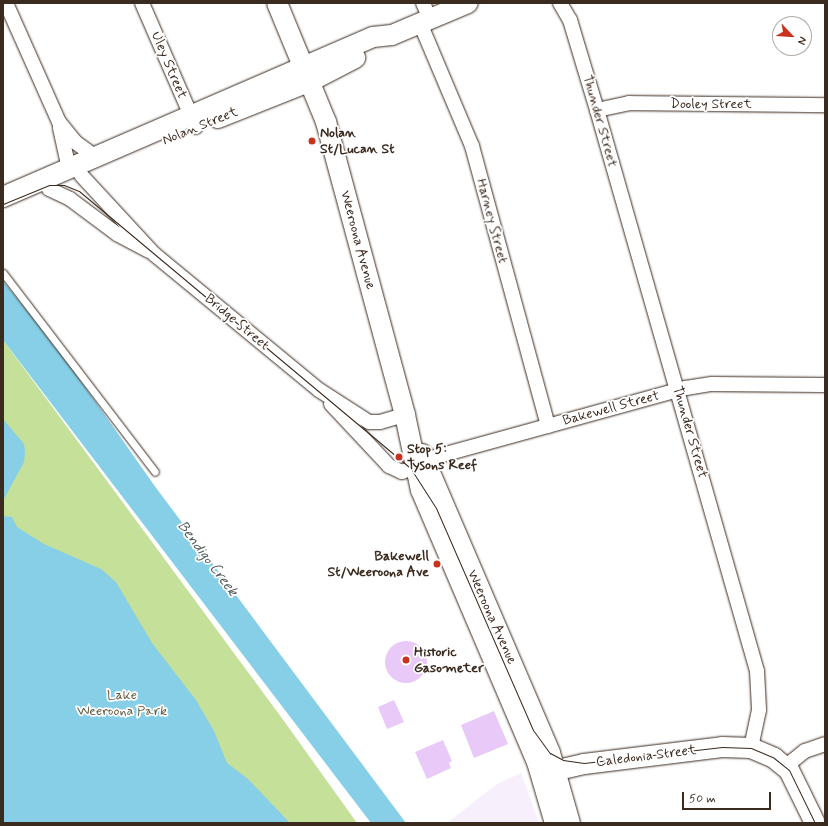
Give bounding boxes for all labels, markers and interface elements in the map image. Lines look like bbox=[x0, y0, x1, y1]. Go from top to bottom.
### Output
north arrow bbox=[772, 16, 812, 56]
street label: Uley Street bbox=[148, 29, 190, 101]
text: N bbox=[794, 34, 810, 47]
street label: Thunder Street bbox=[579, 73, 621, 169]
street label: Dooley Street bbox=[670, 96, 752, 112]
street label: Nolan Street bbox=[160, 103, 240, 149]
place label: Nolan St/Lucan St bbox=[320, 125, 395, 158]
marker: Nolan St/Lucan St bbox=[307, 136, 317, 146]
street label: Harney Street bbox=[472, 176, 512, 266]
street label: Weeroona Avenue bbox=[336, 188, 380, 292]
street label: Bridge Street bbox=[200, 289, 274, 355]
street label: Thunder Street bbox=[669, 384, 711, 480]
street label: Bakewell Street bbox=[561, 387, 661, 429]
place label: Stop 5: Tysons Reef bbox=[407, 441, 476, 474]
marker: Stop 5: Tysons Reef bbox=[394, 452, 404, 462]
water label: Bendigo Creek bbox=[173, 517, 241, 601]
place label: Bakewell St/Weeroona Ave bbox=[328, 548, 429, 580]
marker: Bakewell St/Weeroona Ave bbox=[432, 559, 442, 569]
street label: Weeroona Avenue bbox=[463, 566, 521, 668]
place label: Historic Gasometer bbox=[414, 644, 484, 676]
marker: Historic Gasometer bbox=[401, 655, 411, 665]
park label: Lake Weeroona Park bbox=[78, 687, 166, 720]
street label: Caledonia Street bbox=[595, 742, 697, 770]
scale bar bbox=[684, 784, 773, 810]
text: 50 m bbox=[689, 791, 716, 807]

